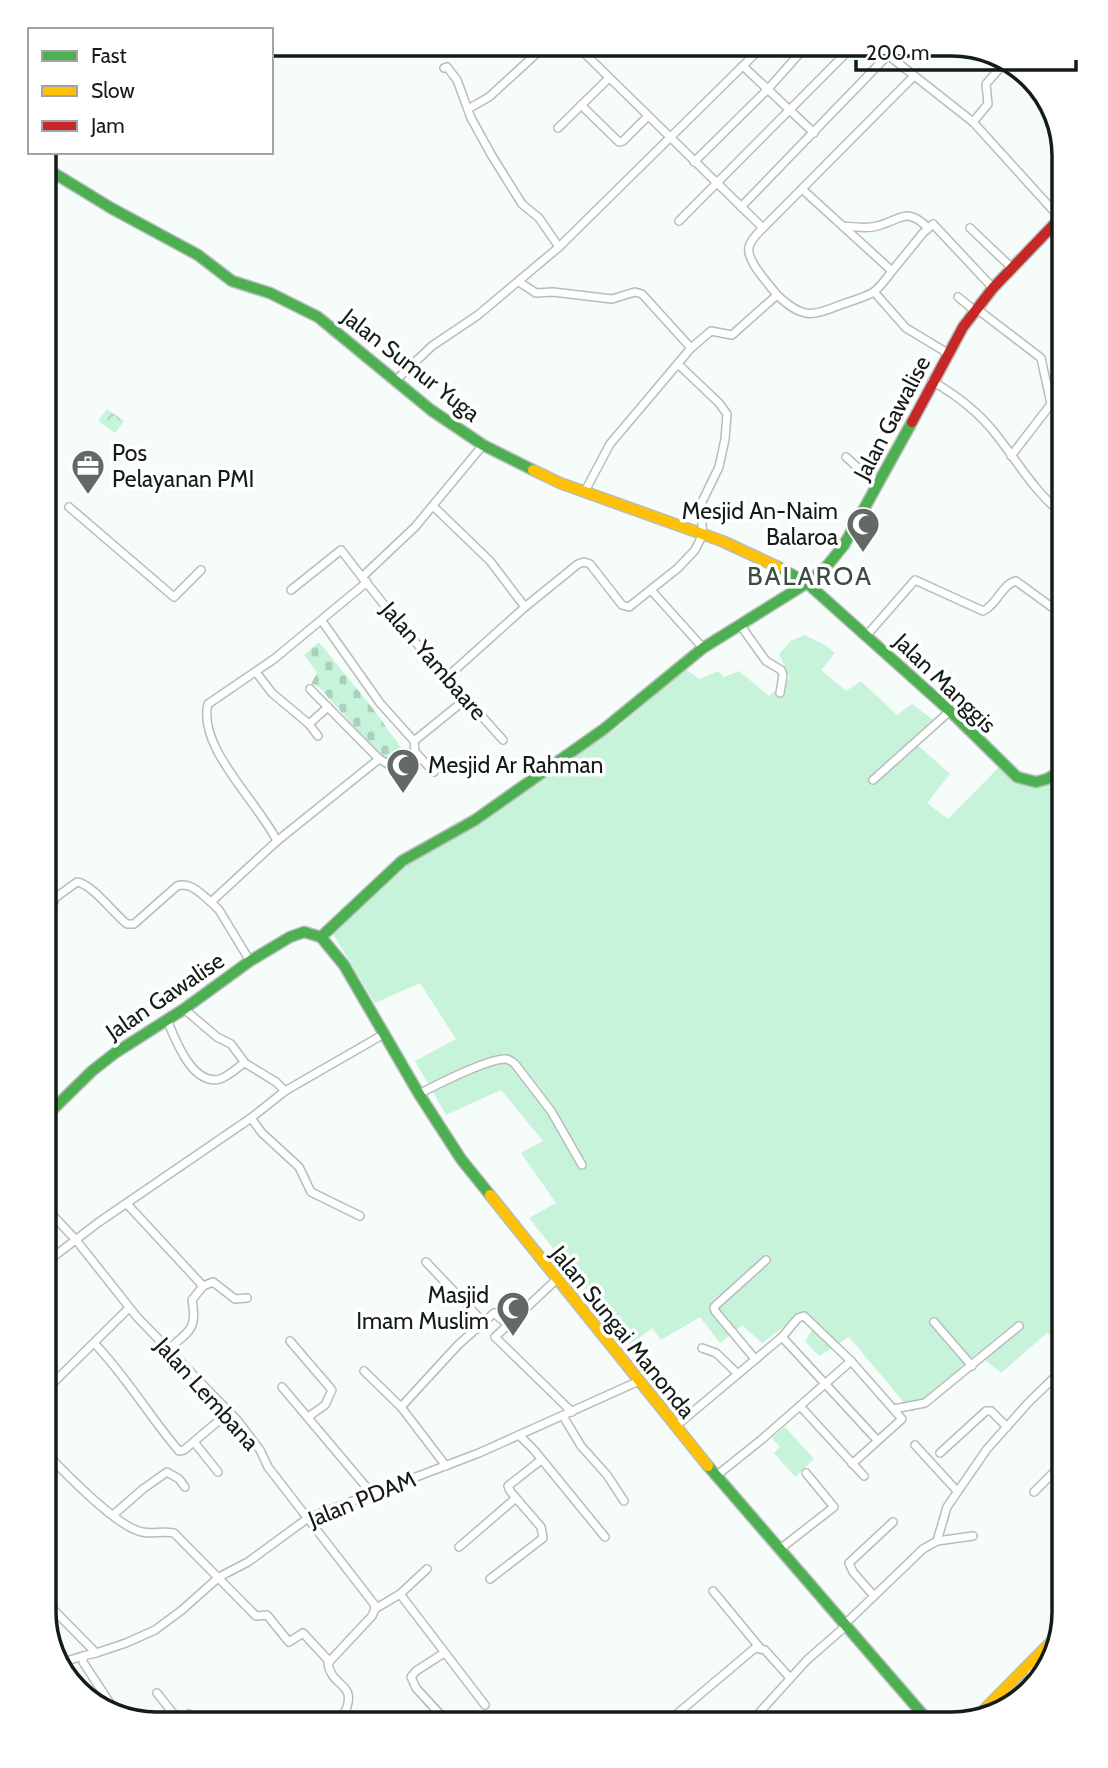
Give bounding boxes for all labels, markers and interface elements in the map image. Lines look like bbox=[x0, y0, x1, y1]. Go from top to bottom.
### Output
legend bbox=[28, 28, 273, 154]
scale bar bbox=[856, 28, 1076, 72]
text: 200 m bbox=[866, 40, 929, 65]
text: Fast bbox=[91, 43, 127, 68]
text: Slow bbox=[91, 78, 135, 103]
text: Jam bbox=[90, 113, 125, 138]
street label: Jalan Sumur Yuga bbox=[336, 302, 486, 428]
street label: Jalan Gawalise bbox=[847, 351, 937, 486]
place label: Pos Pelayanan PMI bbox=[112, 439, 254, 493]
office icon: Pos Pelayanan PMI bbox=[69, 447, 107, 496]
place label: Mesjid An-Naim Balaroa bbox=[682, 497, 838, 551]
mosque icon: Mesjid An-Naim Balaroa bbox=[844, 505, 882, 554]
district label: BALAROA bbox=[747, 560, 873, 592]
street label: Jalan Yambaare bbox=[374, 595, 493, 726]
street label: Jalan Manggis bbox=[887, 627, 1002, 739]
mosque icon: Mesjid Ar Rahman bbox=[384, 746, 422, 795]
place label: Mesjid Ar Rahman bbox=[428, 751, 603, 779]
street label: Jalan Gawalise bbox=[100, 946, 230, 1046]
street label: Jalan Sungai Manonda bbox=[544, 1239, 701, 1424]
place label: Masjid Imam Muslim bbox=[356, 1281, 489, 1335]
mosque icon: Masjid Imam Muslim bbox=[494, 1289, 532, 1338]
street label: Jalan Lembana bbox=[148, 1331, 265, 1456]
street label: Jalan PDAM bbox=[303, 1465, 420, 1534]

